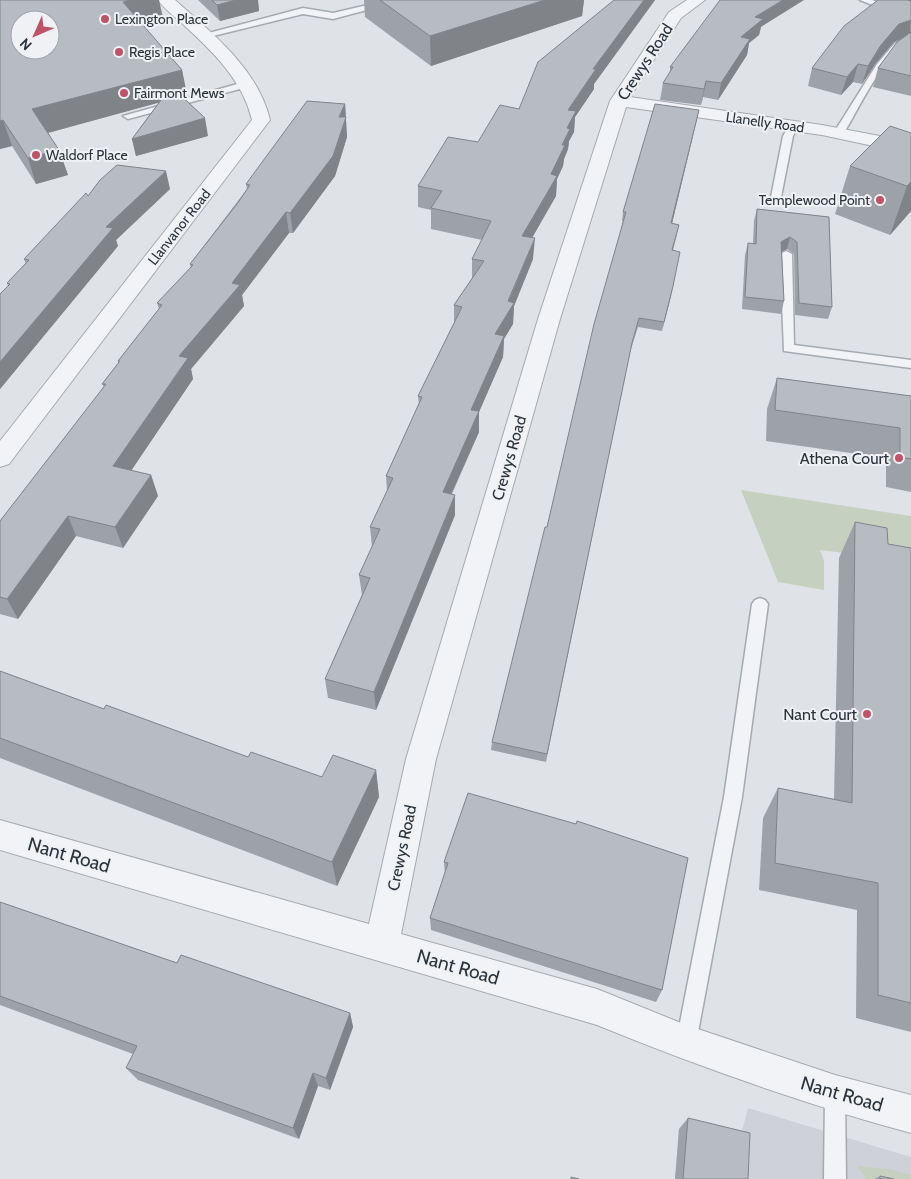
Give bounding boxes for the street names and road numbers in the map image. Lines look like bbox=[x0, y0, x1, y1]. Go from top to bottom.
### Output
street label: Crewys Road bbox=[613, 20, 677, 104]
street label: Llanelly Road bbox=[725, 108, 805, 136]
street label: Llanvanor Road bbox=[144, 185, 214, 269]
street label: Crewys Road bbox=[488, 413, 530, 503]
street label: Crewys Road bbox=[384, 803, 420, 893]
street label: Nant Road bbox=[25, 832, 113, 878]
street label: Nant Road bbox=[414, 944, 502, 990]
street label: Nant Road bbox=[798, 1071, 886, 1117]

